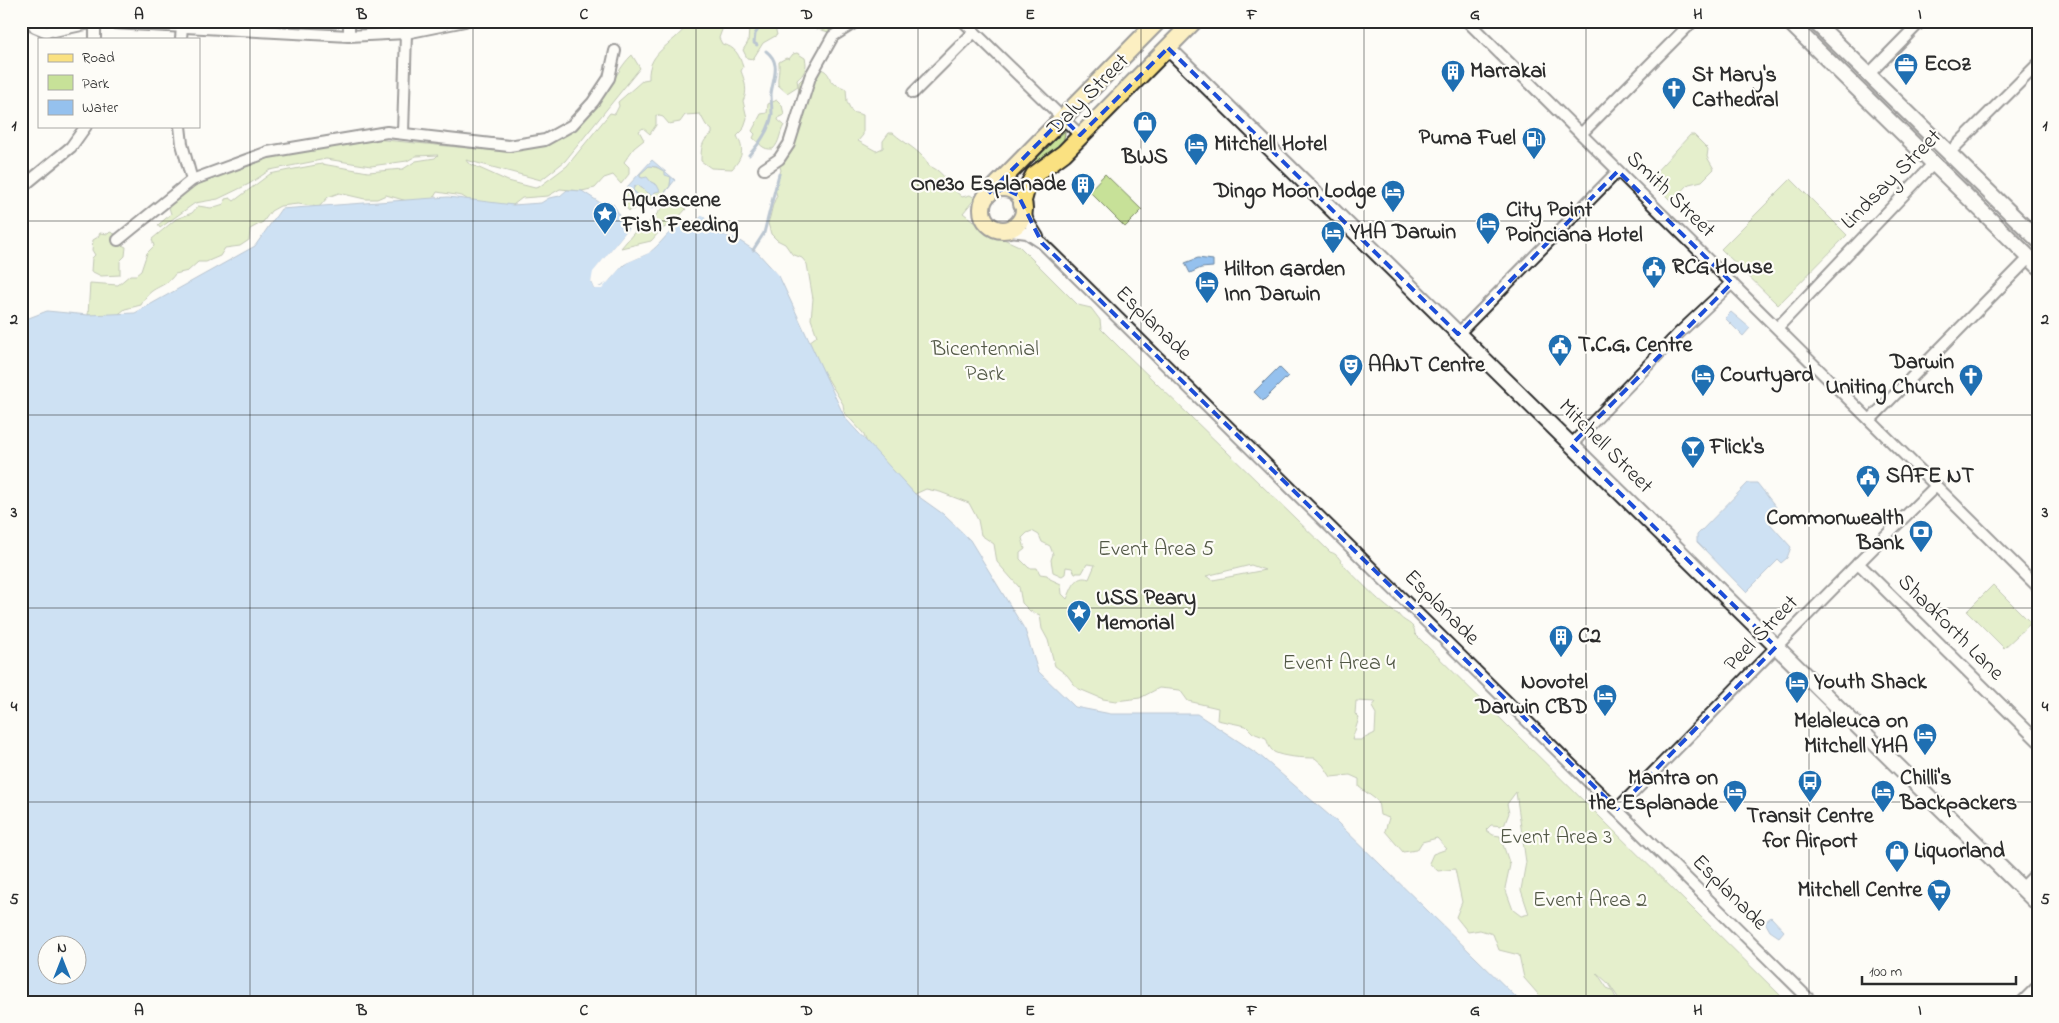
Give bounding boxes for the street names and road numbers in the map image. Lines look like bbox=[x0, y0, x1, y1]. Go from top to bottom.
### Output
street label: Daly Street bbox=[1040, 46, 1139, 145]
street label: Lindsay Street bbox=[1834, 122, 1951, 239]
street label: Smith Street bbox=[1618, 144, 1723, 247]
street label: Esplanade bbox=[1107, 279, 1199, 369]
street label: Mitchell Street bbox=[1550, 392, 1660, 502]
street label: Esplanade bbox=[1396, 563, 1486, 653]
street label: Shadforth Lane bbox=[1889, 567, 2011, 689]
street label: Peel Street bbox=[1717, 588, 1807, 680]
street label: Esplanade bbox=[1684, 848, 1774, 938]

